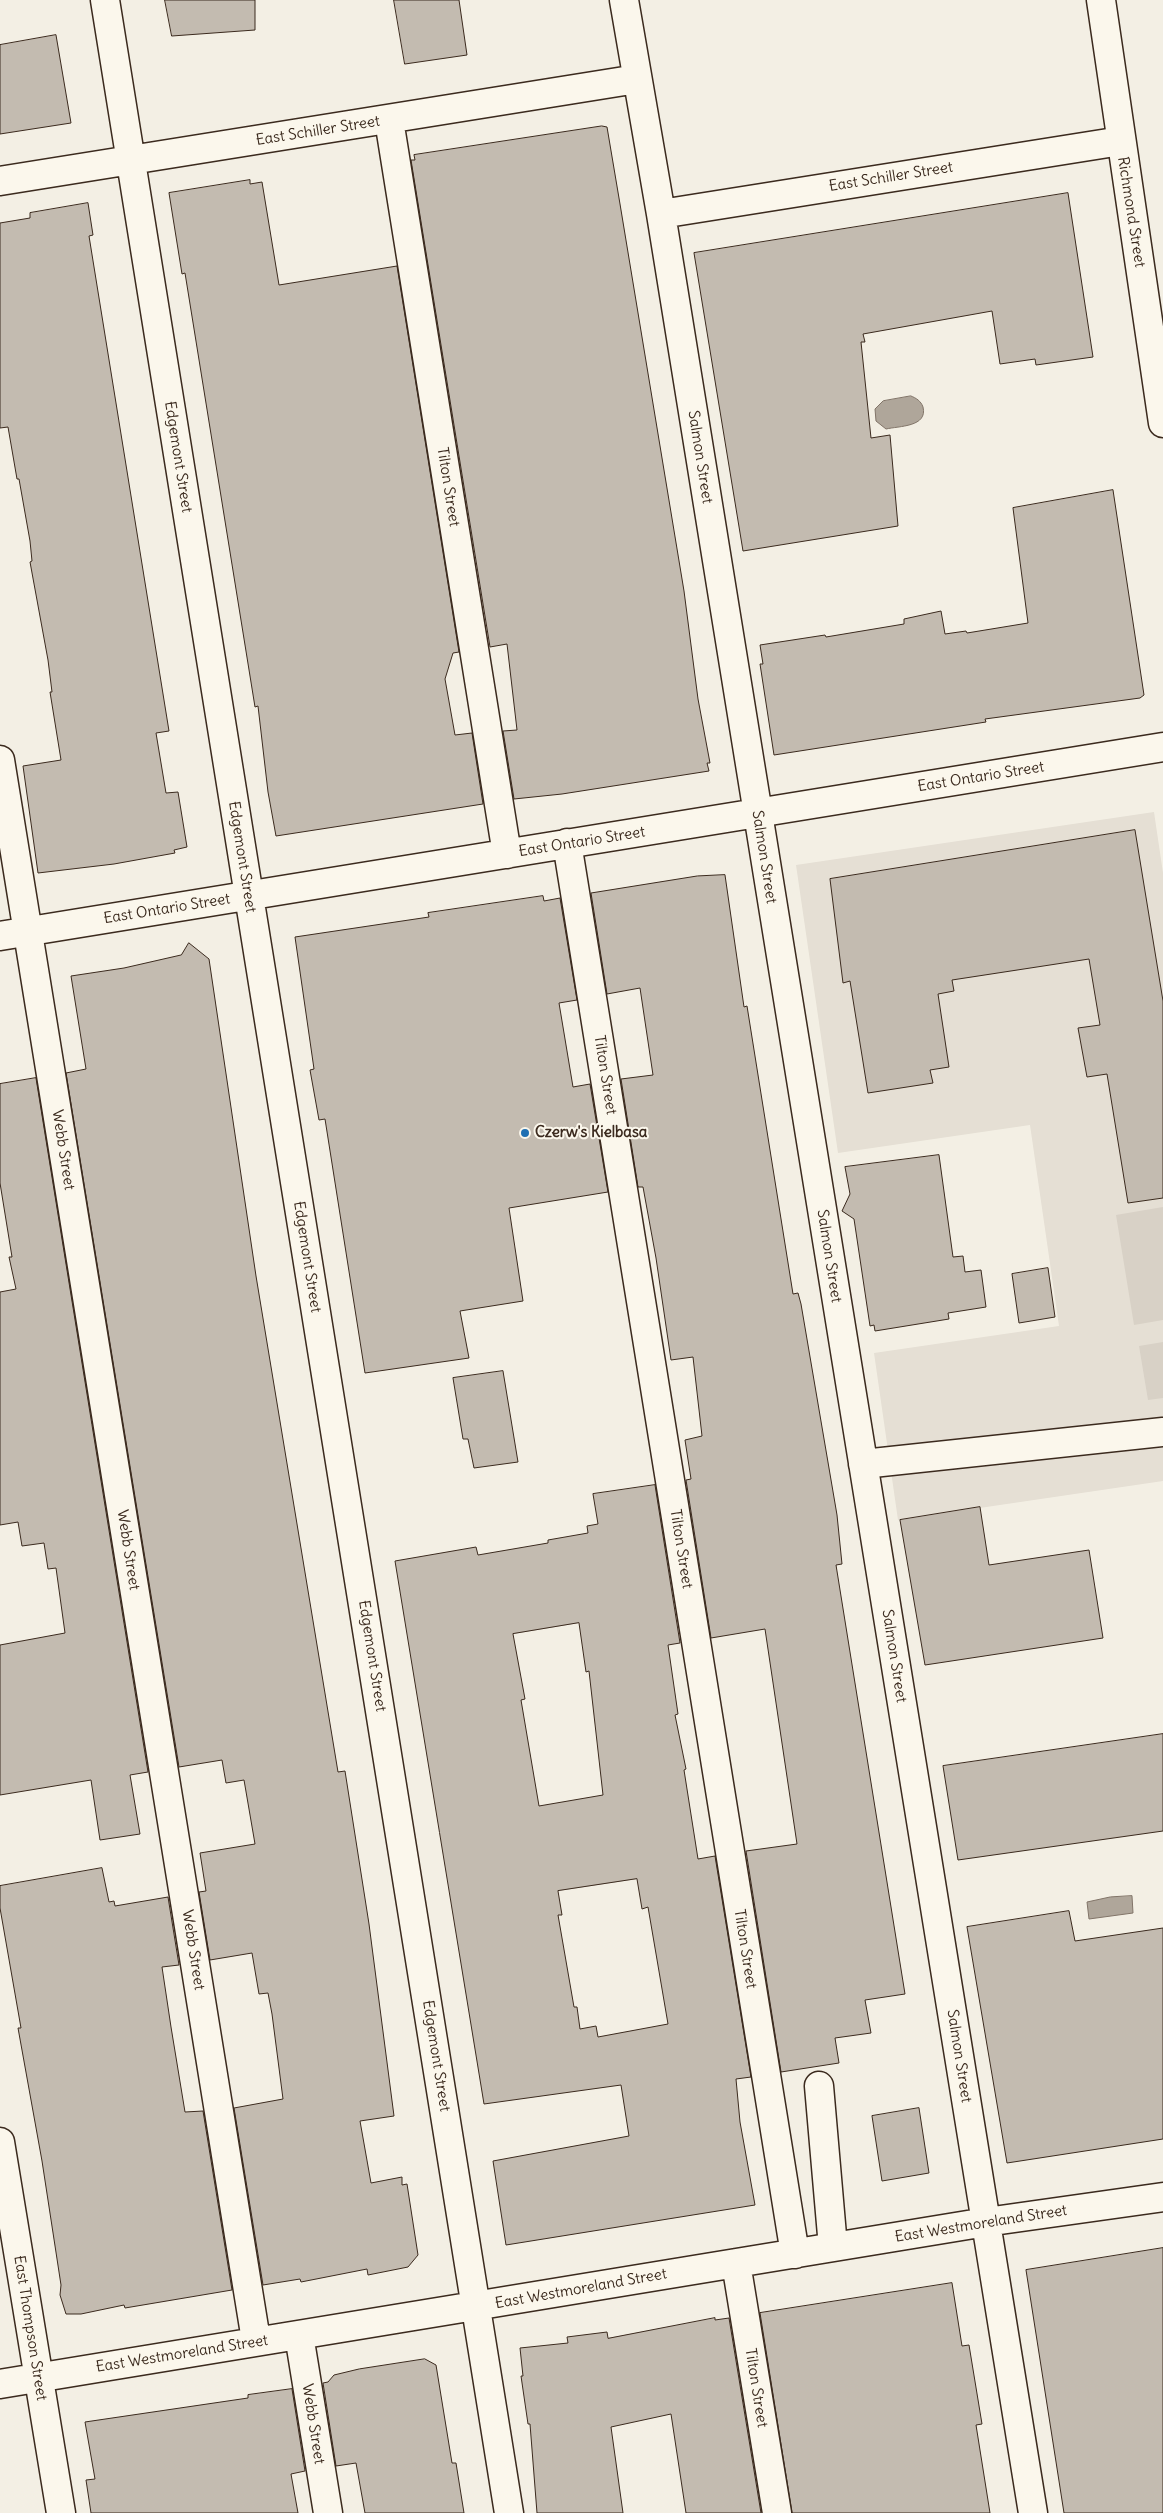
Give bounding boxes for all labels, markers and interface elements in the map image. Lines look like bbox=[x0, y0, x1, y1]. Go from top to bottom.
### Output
street label: East Schiller Street bbox=[255, 112, 381, 150]
street label: Richmond Street bbox=[1113, 155, 1149, 269]
street label: East Schiller Street bbox=[828, 158, 954, 196]
street label: Edgemont Street bbox=[160, 400, 196, 514]
street label: Salmon Street bbox=[684, 409, 716, 505]
street label: Tilton Street bbox=[433, 446, 463, 528]
street label: East Ontario Street bbox=[916, 758, 1046, 796]
street label: Edgemont Street bbox=[224, 800, 260, 914]
street label: Salmon Street bbox=[748, 809, 780, 905]
street label: East Ontario Street bbox=[517, 823, 647, 861]
street label: East Ontario Street bbox=[102, 890, 232, 928]
street label: Tilton Street bbox=[590, 1034, 620, 1116]
street label: Webb Street bbox=[48, 1108, 78, 1192]
place label: Czerw's Kielbasa bbox=[535, 1124, 647, 1142]
marker: Czerw's Kielbasa bbox=[519, 1127, 531, 1139]
street label: Edgemont Street bbox=[289, 1200, 325, 1314]
street label: Salmon Street bbox=[813, 1208, 845, 1304]
street label: Webb Street bbox=[113, 1508, 143, 1592]
street label: Tilton Street bbox=[666, 1508, 696, 1590]
street label: Edgemont Street bbox=[354, 1599, 390, 1713]
street label: Salmon Street bbox=[878, 1608, 910, 1704]
street label: Webb Street bbox=[178, 1908, 208, 1992]
street label: Tilton Street bbox=[730, 1908, 760, 1990]
street label: Edgemont Street bbox=[418, 1999, 454, 2113]
street label: Salmon Street bbox=[943, 2008, 975, 2104]
street label: East Westmoreland Street bbox=[894, 2201, 1068, 2247]
street label: East Thompson Street bbox=[10, 2254, 50, 2402]
street label: East Westmoreland Street bbox=[494, 2265, 668, 2313]
street label: East Westmoreland Street bbox=[95, 2331, 269, 2377]
street label: Tilton Street bbox=[741, 2347, 771, 2429]
street label: Webb Street bbox=[298, 2382, 328, 2466]

